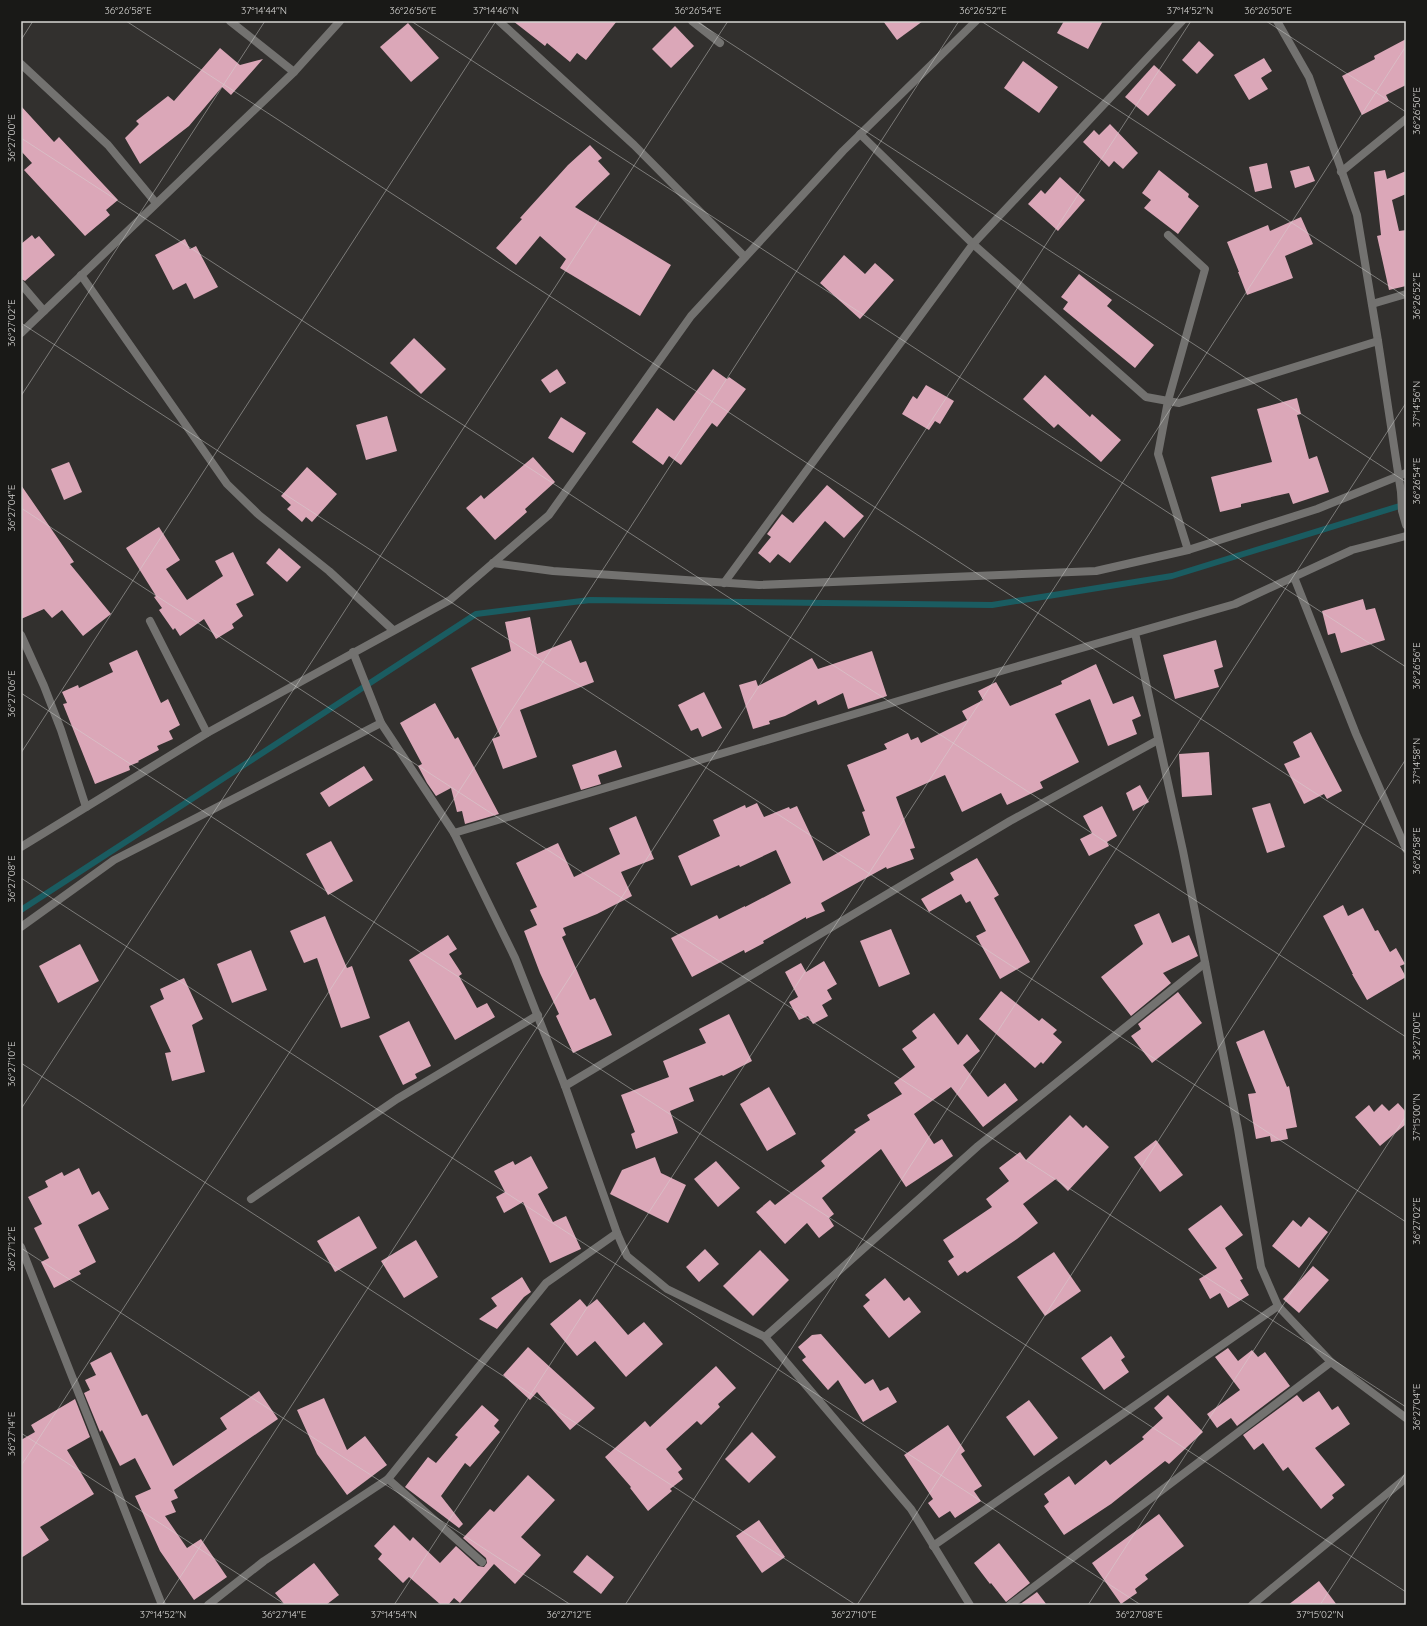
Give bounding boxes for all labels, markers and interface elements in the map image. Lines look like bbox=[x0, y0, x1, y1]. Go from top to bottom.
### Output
text: 36°26'58"E bbox=[104, 4, 152, 17]
text: 37°14'44"N bbox=[241, 4, 287, 17]
text: 36°26'56"E bbox=[389, 4, 437, 17]
text: 37°14'46"N bbox=[473, 4, 519, 17]
text: 36°26'54"E bbox=[674, 4, 722, 17]
text: 36°26'52"E bbox=[959, 4, 1007, 17]
text: 37°14'52"N bbox=[1167, 4, 1213, 17]
text: 36°26'50"E bbox=[1244, 4, 1292, 17]
text: 36°26'50"E bbox=[1410, 87, 1423, 135]
text: 36°27'00"E bbox=[5, 114, 18, 162]
text: 36°26'52"E bbox=[1410, 272, 1423, 320]
text: 36°27'02"E bbox=[5, 299, 18, 347]
text: 37°14'56"N bbox=[1410, 381, 1423, 427]
text: 36°26'54"E bbox=[1410, 457, 1423, 505]
text: 36°27'04"E bbox=[5, 484, 18, 532]
text: 36°26'56"E bbox=[1410, 642, 1423, 690]
text: 36°27'06"E bbox=[5, 670, 18, 718]
text: 37°14'58"N bbox=[1410, 738, 1423, 784]
text: 36°26'58"E bbox=[1410, 827, 1423, 875]
text: 36°27'08"E bbox=[5, 855, 18, 903]
text: 36°27'00"E bbox=[1410, 1012, 1423, 1060]
text: 36°27'10"E bbox=[5, 1041, 18, 1087]
text: 37°15'00"N bbox=[1410, 1093, 1423, 1141]
text: 36°27'02"E bbox=[1410, 1197, 1423, 1245]
text: 36°27'12"E bbox=[5, 1226, 18, 1272]
text: 36°27'04"E bbox=[1410, 1383, 1423, 1431]
text: 36°27'14"E bbox=[5, 1411, 18, 1456]
text: 37°14'52"N bbox=[140, 1608, 186, 1621]
text: 36°27'14"E bbox=[262, 1608, 307, 1621]
text: 37°14'54"N bbox=[371, 1608, 417, 1621]
text: 36°27'12"E bbox=[546, 1608, 592, 1621]
text: 36°27'10"E bbox=[831, 1608, 877, 1621]
text: 36°27'08"E bbox=[1115, 1608, 1163, 1621]
text: 37°15'02"N bbox=[1296, 1608, 1344, 1621]

